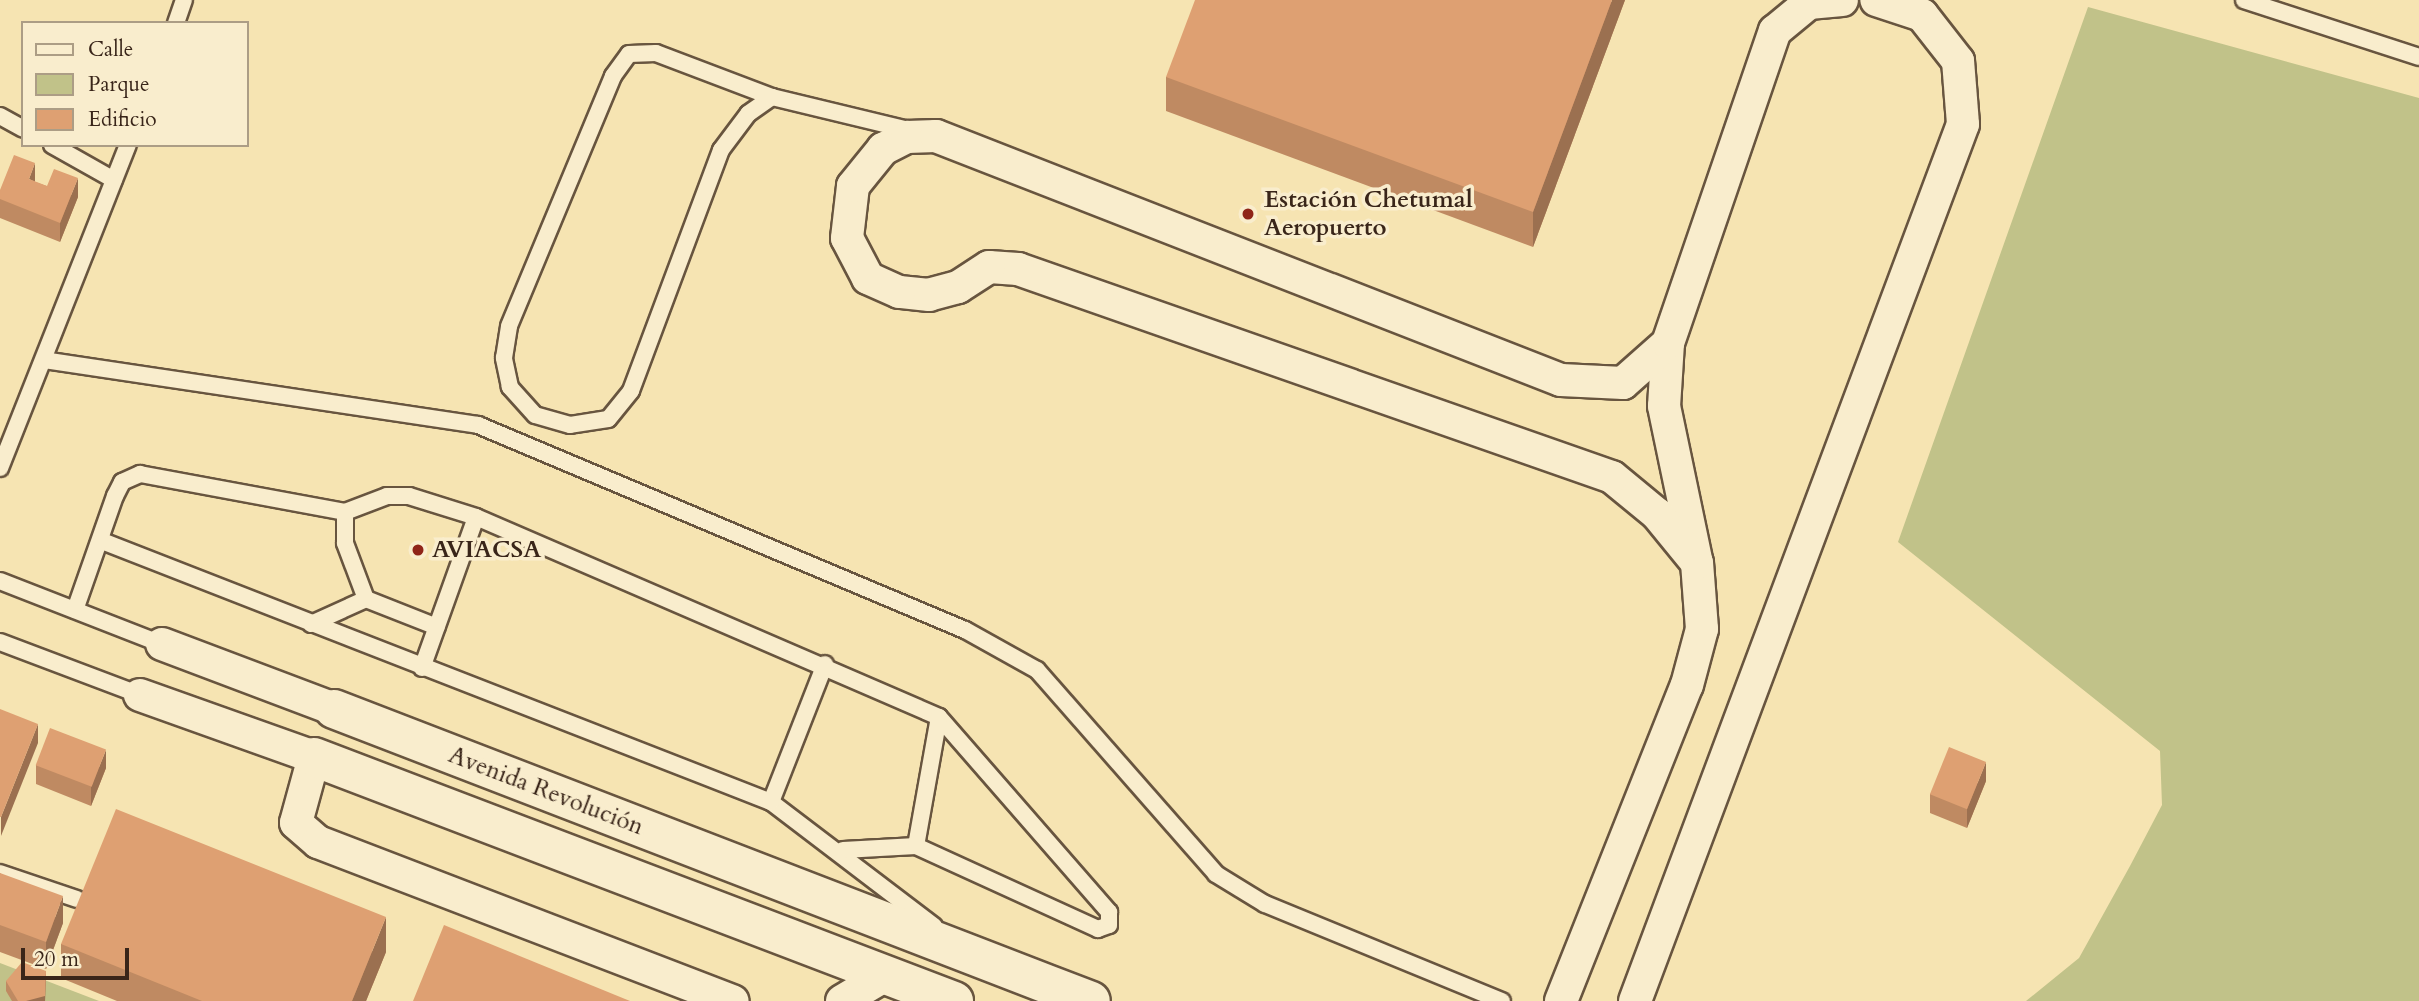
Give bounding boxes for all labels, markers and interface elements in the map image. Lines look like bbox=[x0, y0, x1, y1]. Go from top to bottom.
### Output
legend bbox=[21, 21, 248, 147]
text: Calle bbox=[88, 35, 133, 64]
text: Parque bbox=[88, 70, 149, 99]
text: Edificio bbox=[88, 105, 157, 134]
place label: Estación Chetumal Aeropuerto bbox=[1264, 186, 1473, 242]
marker: Estación Chetumal Aeropuerto bbox=[1238, 204, 1258, 224]
place label: AVIACSA bbox=[432, 536, 541, 564]
marker: AVIACSA bbox=[410, 542, 426, 558]
street label: Avenida Revolución bbox=[445, 741, 647, 841]
scale bar bbox=[24, 934, 133, 978]
text: 20 m bbox=[34, 945, 79, 974]

